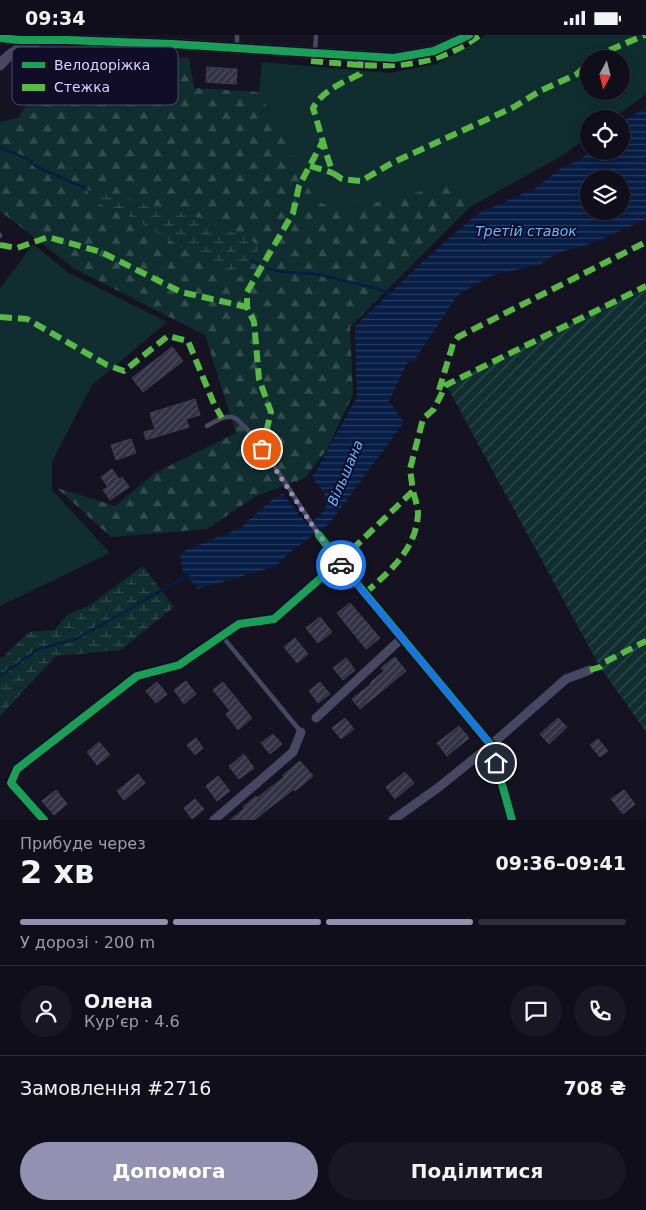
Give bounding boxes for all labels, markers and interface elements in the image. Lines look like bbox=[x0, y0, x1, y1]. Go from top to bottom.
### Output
text: 09:34 bbox=[25, 7, 85, 29]
legend bbox=[12, 47, 178, 105]
north arrow bbox=[580, 50, 630, 100]
map controls bbox=[580, 50, 630, 220]
text: Велодоріжка bbox=[54, 57, 150, 73]
text: Стежка bbox=[54, 79, 110, 95]
button: locate bbox=[580, 110, 630, 160]
button: layers bbox=[580, 170, 630, 220]
water label: Третій ставок bbox=[475, 223, 577, 239]
pin bbox=[241, 428, 283, 470]
icon: bag bbox=[248, 435, 276, 463]
water label: Вільшана bbox=[324, 438, 366, 508]
courier bbox=[316, 540, 366, 590]
icon: car bbox=[327, 551, 355, 579]
pin bbox=[475, 742, 517, 784]
icon: home bbox=[482, 749, 510, 777]
text: Прибуде через bbox=[20, 834, 146, 853]
text: 09:36–09:41 bbox=[496, 852, 626, 874]
text: 2 хв bbox=[20, 853, 94, 891]
text: У дорозі · 200 m bbox=[20, 933, 155, 952]
button: person bbox=[20, 985, 72, 1037]
button: chat bbox=[510, 985, 562, 1037]
button: phone bbox=[574, 985, 626, 1037]
text: Олена bbox=[84, 990, 153, 1012]
text: Кур’єр · 4.6 bbox=[84, 1012, 180, 1031]
text: Замовлення #2716 bbox=[20, 1077, 211, 1099]
text: 708 ₴ bbox=[563, 1077, 626, 1099]
button: Допомога bbox=[20, 1142, 318, 1200]
button: Поділитися bbox=[328, 1142, 626, 1200]

